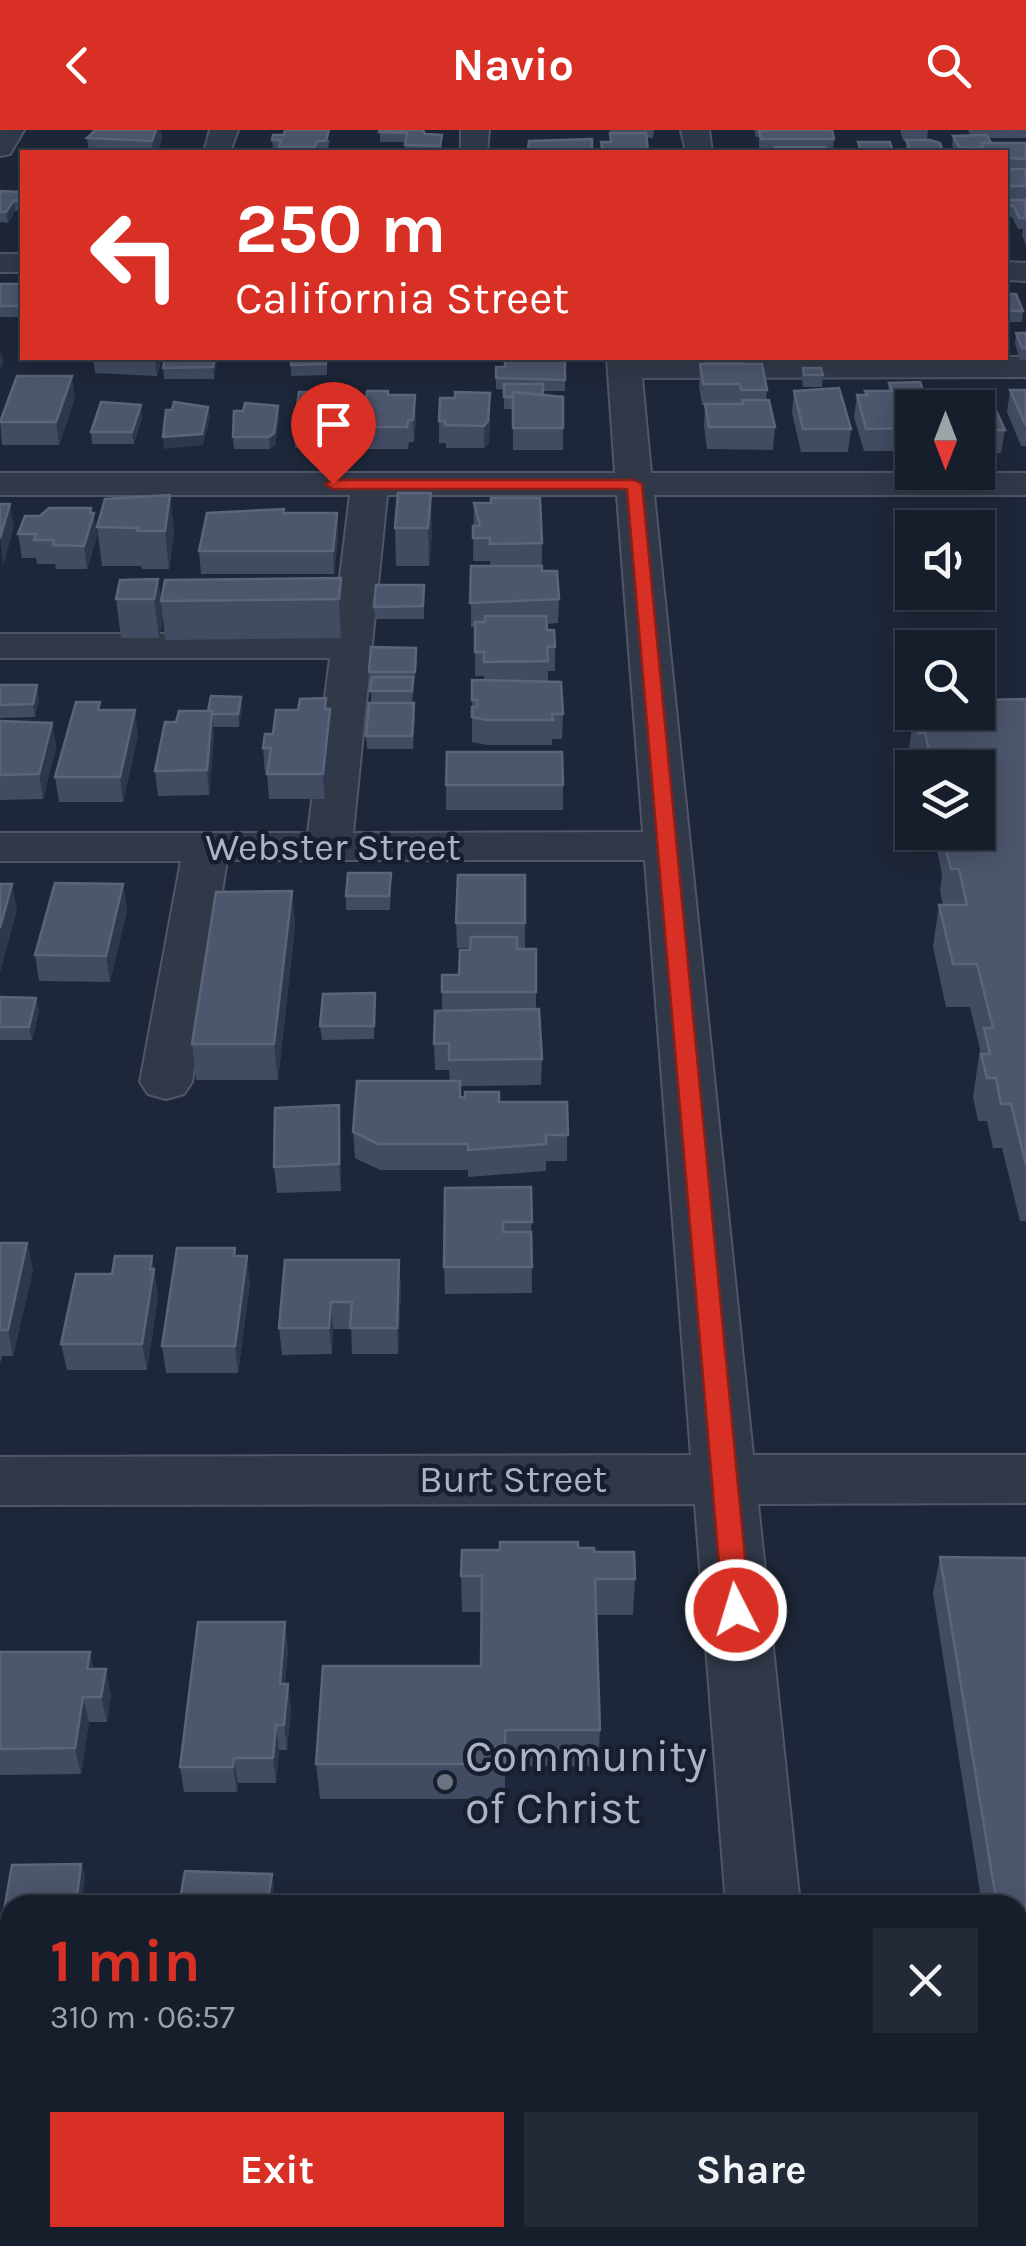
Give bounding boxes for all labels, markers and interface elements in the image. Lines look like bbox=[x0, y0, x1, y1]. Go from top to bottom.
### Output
icon: back bbox=[50, 38, 105, 93]
icon: search bbox=[921, 38, 976, 93]
text: Navio bbox=[452, 39, 574, 91]
text: 250 m bbox=[235, 188, 447, 270]
icon: left bbox=[70, 190, 200, 320]
text: California Street bbox=[235, 272, 569, 324]
pin bbox=[291, 382, 376, 485]
north arrow bbox=[895, 390, 995, 490]
map controls bbox=[895, 390, 995, 850]
icon: arrive bbox=[306, 397, 361, 452]
button: sound bbox=[895, 510, 995, 610]
button: search bbox=[895, 630, 995, 730]
button: layers bbox=[895, 750, 995, 850]
street label: Webster Street bbox=[205, 825, 461, 870]
street label: Burt Street bbox=[419, 1457, 607, 1502]
position arrow bbox=[684, 1558, 788, 1662]
place label: Community of Christ bbox=[465, 1730, 707, 1834]
marker: Community of Christ bbox=[434, 1771, 456, 1793]
text: 1 min bbox=[50, 1926, 201, 1996]
button: close bbox=[873, 1928, 978, 2033]
text: 310 m · 06:57 bbox=[50, 1999, 235, 2036]
button: Exit bbox=[50, 2112, 504, 2227]
button: Share bbox=[524, 2112, 978, 2227]

